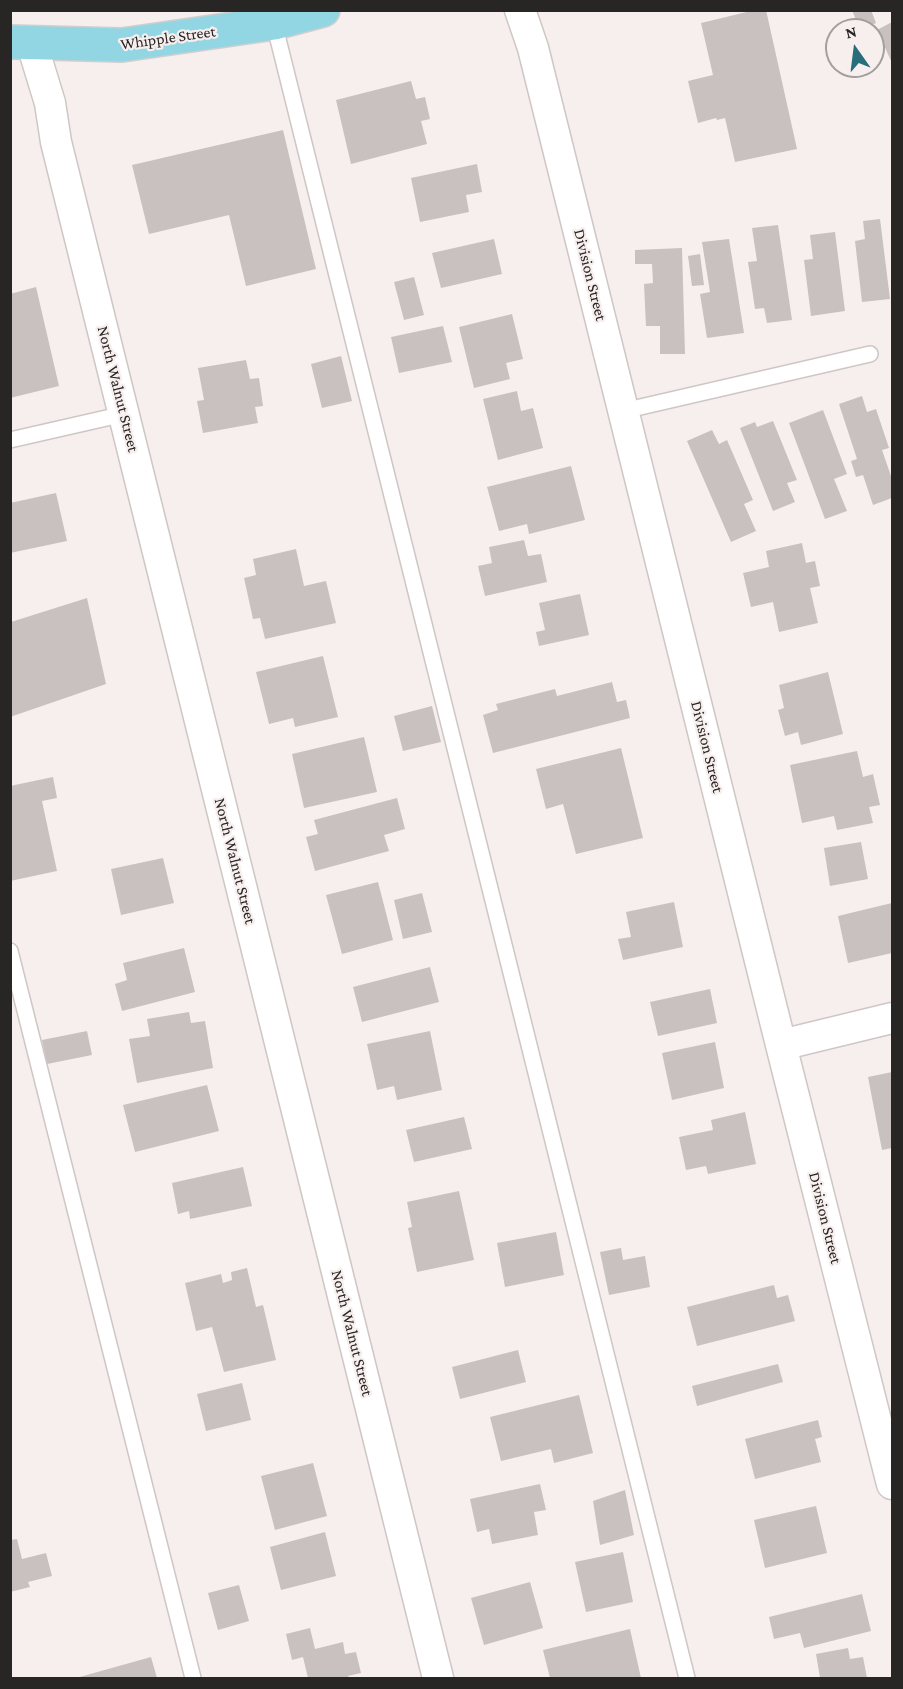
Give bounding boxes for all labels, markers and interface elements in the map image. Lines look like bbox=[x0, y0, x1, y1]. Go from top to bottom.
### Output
north arrow bbox=[825, 18, 885, 78]
street label: Whipple Street bbox=[119, 22, 217, 54]
text: N bbox=[844, 22, 858, 42]
street label: Division Street bbox=[569, 227, 611, 323]
street label: North Walnut Street bbox=[93, 324, 143, 454]
street label: Division Street bbox=[686, 699, 728, 795]
street label: North Walnut Street bbox=[210, 796, 260, 926]
street label: Division Street bbox=[804, 1170, 846, 1266]
street label: North Walnut Street bbox=[327, 1268, 377, 1398]

